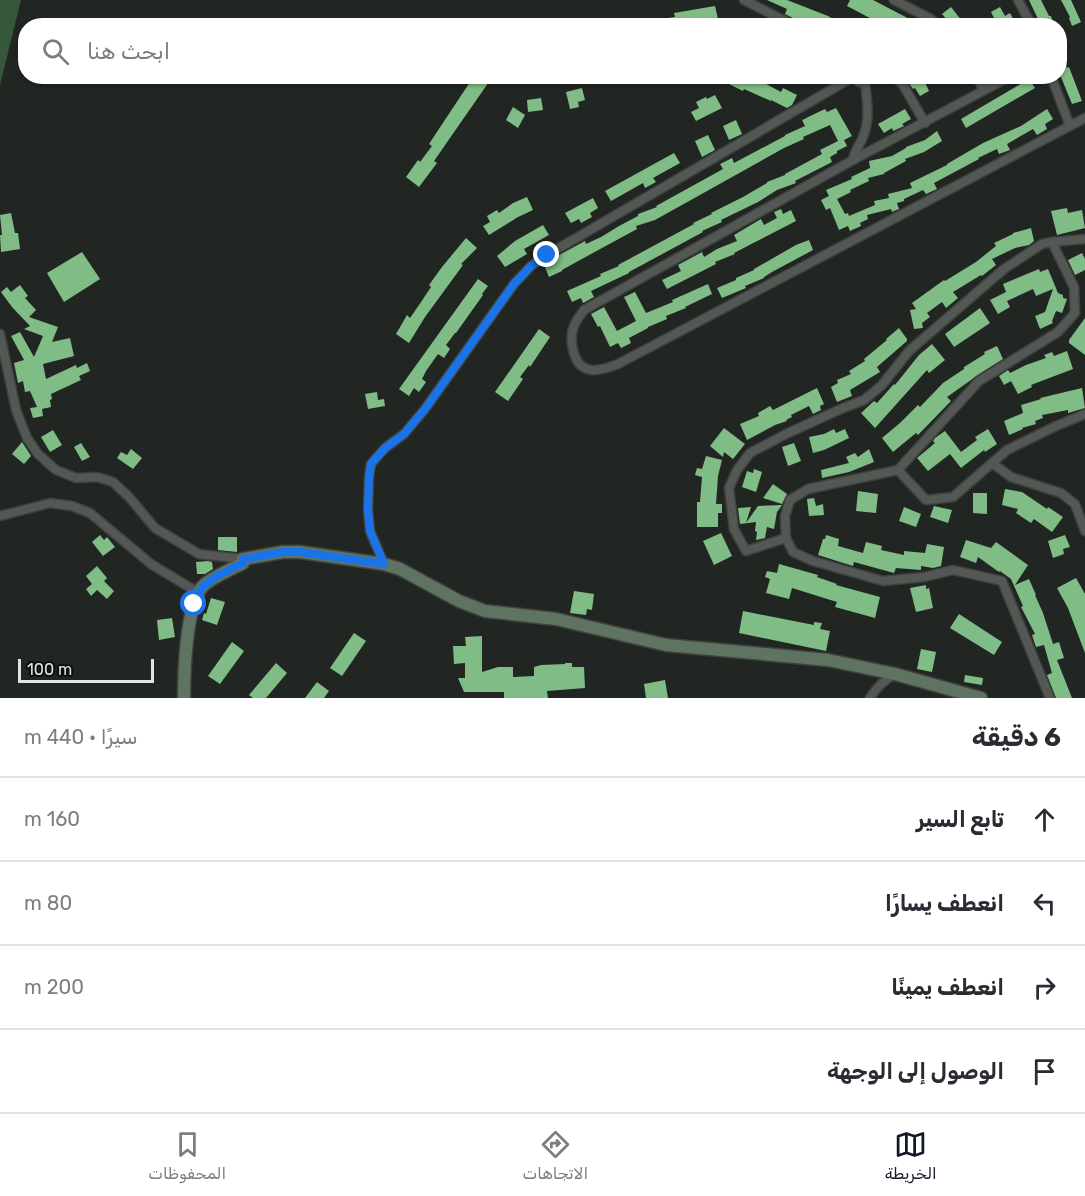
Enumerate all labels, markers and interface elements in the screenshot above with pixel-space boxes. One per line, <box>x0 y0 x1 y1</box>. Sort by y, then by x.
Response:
search box <box>18 18 1067 84</box>
icon: search <box>39 35 72 68</box>
text: ابحث هنا <box>87 38 170 65</box>
route end <box>533 241 559 267</box>
route start <box>180 590 206 616</box>
scale bar <box>18 656 154 684</box>
text: 100 m <box>27 660 72 679</box>
text: 6 دقيقة <box>972 722 1061 753</box>
text: سيرًا · 440 m <box>24 725 138 749</box>
icon: ahead <box>1028 803 1061 836</box>
text: تابع السير <box>916 806 1004 833</box>
text: 160 m <box>24 807 80 831</box>
icon: left <box>1028 887 1061 920</box>
text: انعطف يسارًا <box>885 890 1004 917</box>
text: 80 m <box>24 891 72 915</box>
icon: right <box>1028 971 1061 1004</box>
text: انعطف يمينًا <box>891 974 1004 1001</box>
text: 200 m <box>24 975 84 999</box>
icon: arrive <box>1028 1055 1061 1088</box>
text: الوصول إلى الوجهة <box>827 1058 1004 1085</box>
tab: المحفوظات <box>148 1128 226 1183</box>
tab: الاتجاهات <box>523 1128 588 1183</box>
tab: الخريطة <box>885 1128 937 1183</box>

